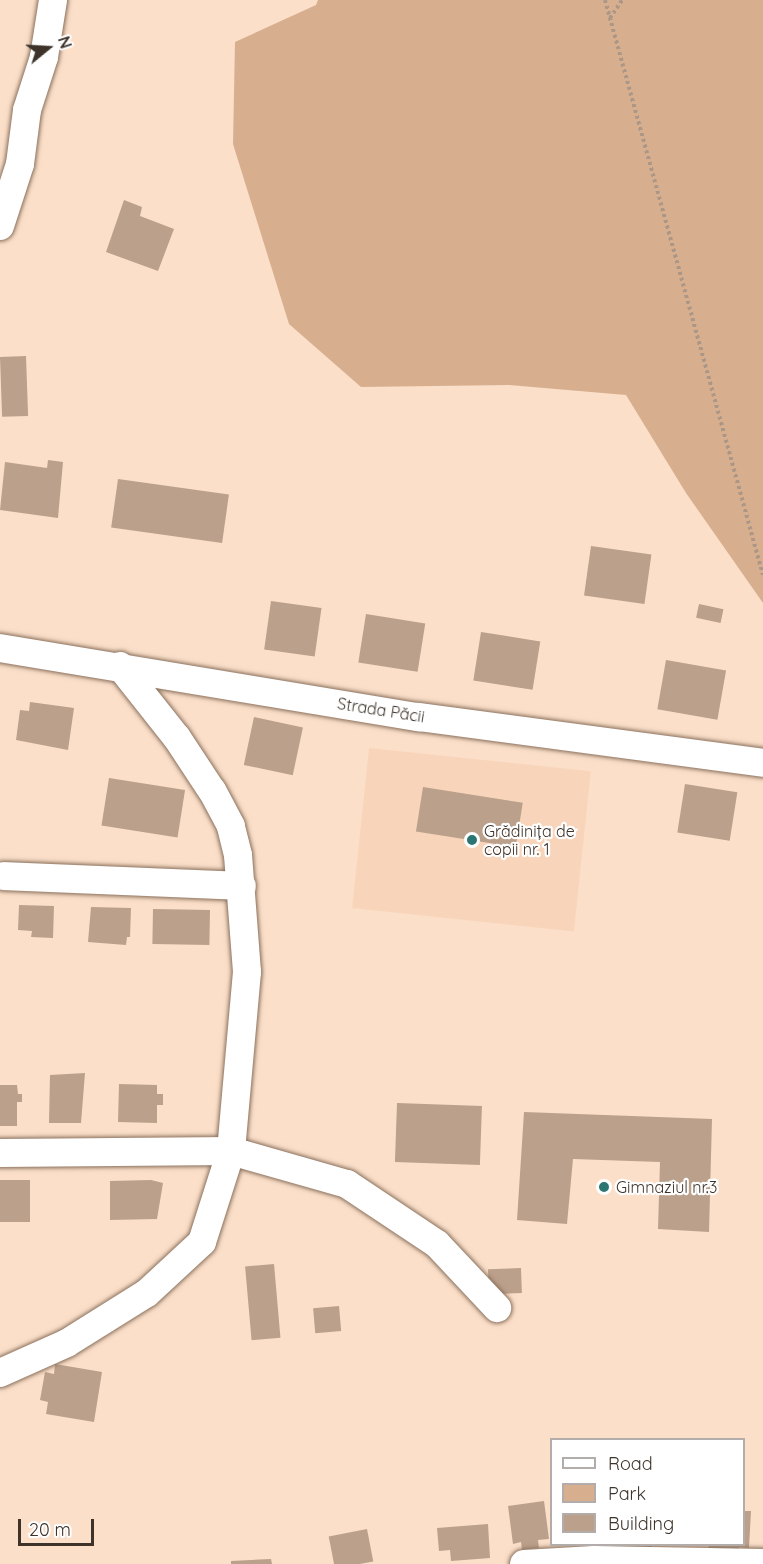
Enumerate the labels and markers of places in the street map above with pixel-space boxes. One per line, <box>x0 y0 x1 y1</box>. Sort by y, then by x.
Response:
place label: Grădinița de copii nr. 1 <box>484 821 575 859</box>
marker: Grădinița de copii nr. 1 <box>465 833 479 847</box>
place label: Gimnaziul nr.3 <box>616 1177 717 1197</box>
marker: Gimnaziul nr.3 <box>597 1180 611 1194</box>

